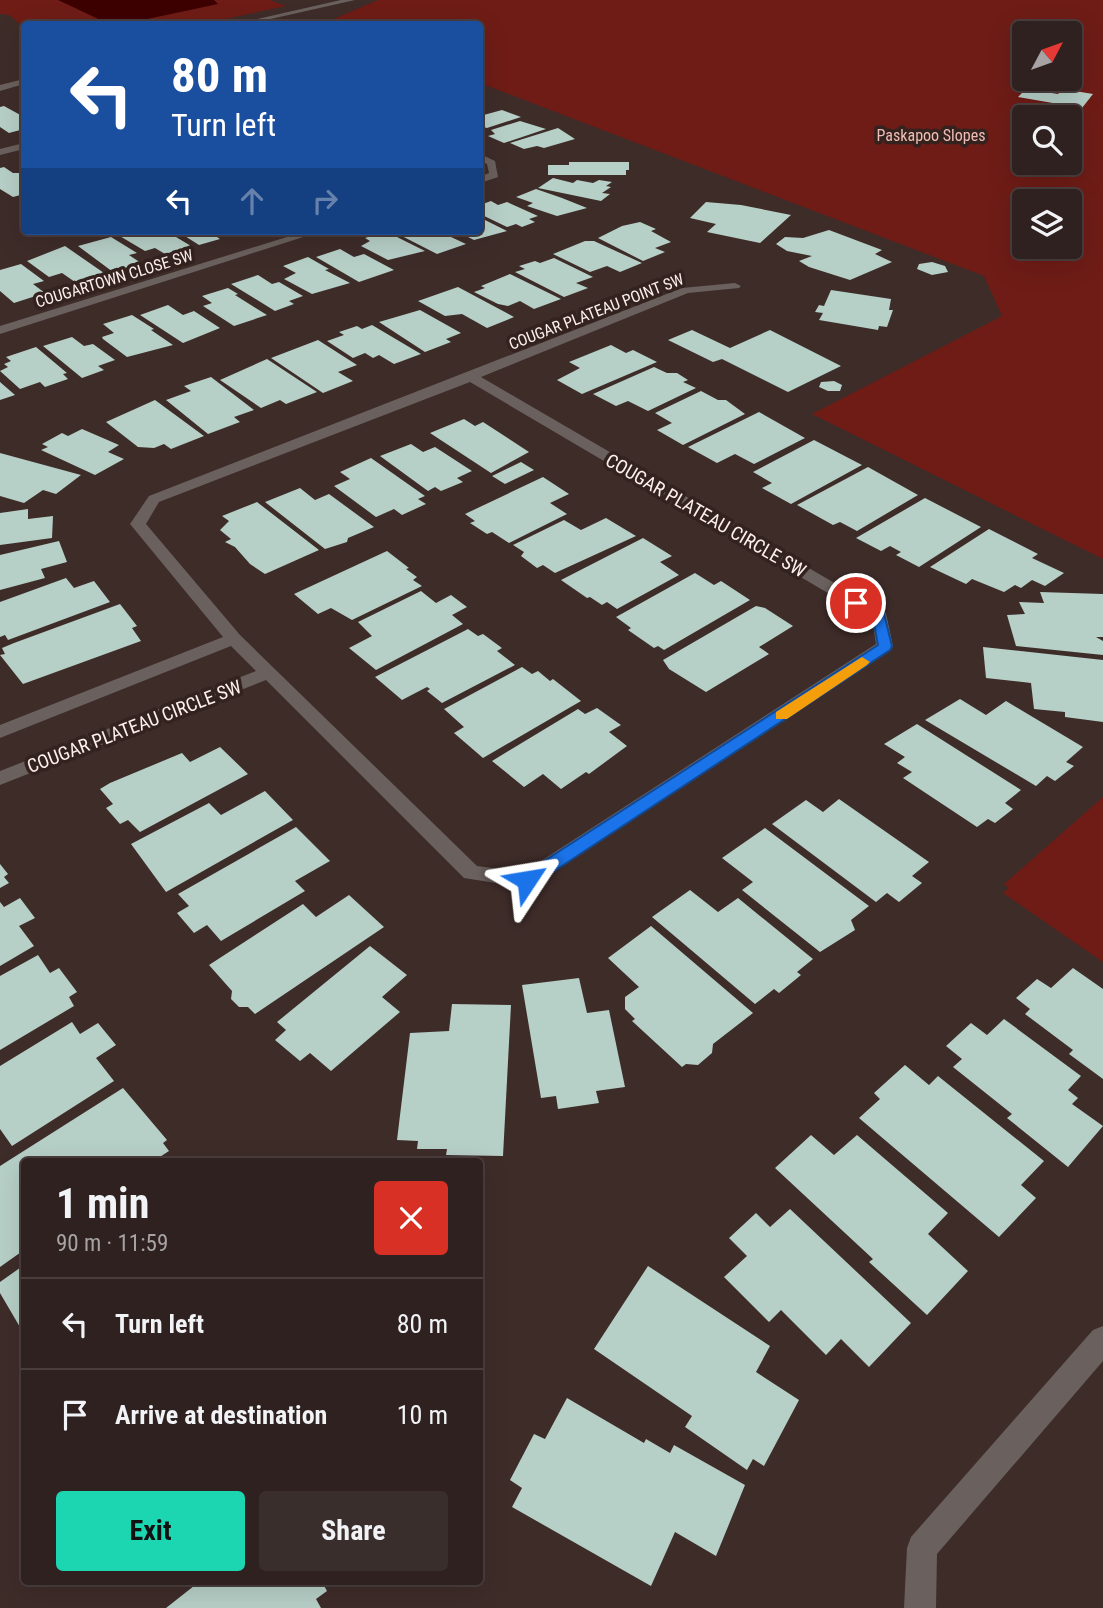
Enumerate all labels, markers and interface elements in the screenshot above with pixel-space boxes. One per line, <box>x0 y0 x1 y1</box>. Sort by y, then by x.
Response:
north arrow <box>1012 21 1082 91</box>
map controls <box>1012 21 1082 259</box>
text: 80 m <box>171 47 268 104</box>
icon: left <box>56 49 147 140</box>
button: search <box>1012 105 1082 175</box>
text: Turn left <box>171 106 276 144</box>
park label: Paskapoo Slopes <box>877 126 985 145</box>
icon: left <box>160 182 198 220</box>
icon: ahead <box>233 182 271 220</box>
icon: right <box>306 182 344 220</box>
button: layers <box>1012 189 1082 259</box>
street label: COUGARTOWN CLOSE SW <box>33 245 195 312</box>
street label: COUGAR PLATEAU POINT SW <box>506 269 686 354</box>
street label: COUGAR PLATEAU CIRCLE SW <box>601 449 810 582</box>
pin <box>826 573 886 633</box>
icon: arrive <box>837 584 875 622</box>
street label: COUGAR PLATEAU CIRCLE SW <box>24 675 245 778</box>
position arrow <box>490 843 564 917</box>
text: 1 min <box>56 1179 149 1228</box>
button: close <box>374 1181 448 1255</box>
text: 90 m · 11:59 <box>56 1230 168 1257</box>
icon: left <box>56 1305 94 1343</box>
text: Turn left <box>115 1309 204 1339</box>
text: 80 m <box>397 1309 448 1339</box>
icon: arrive <box>56 1396 94 1434</box>
text: Arrive at destination <box>115 1400 327 1430</box>
text: 10 m <box>397 1400 448 1430</box>
button: Exit <box>56 1491 245 1571</box>
button: Share <box>259 1491 448 1571</box>

